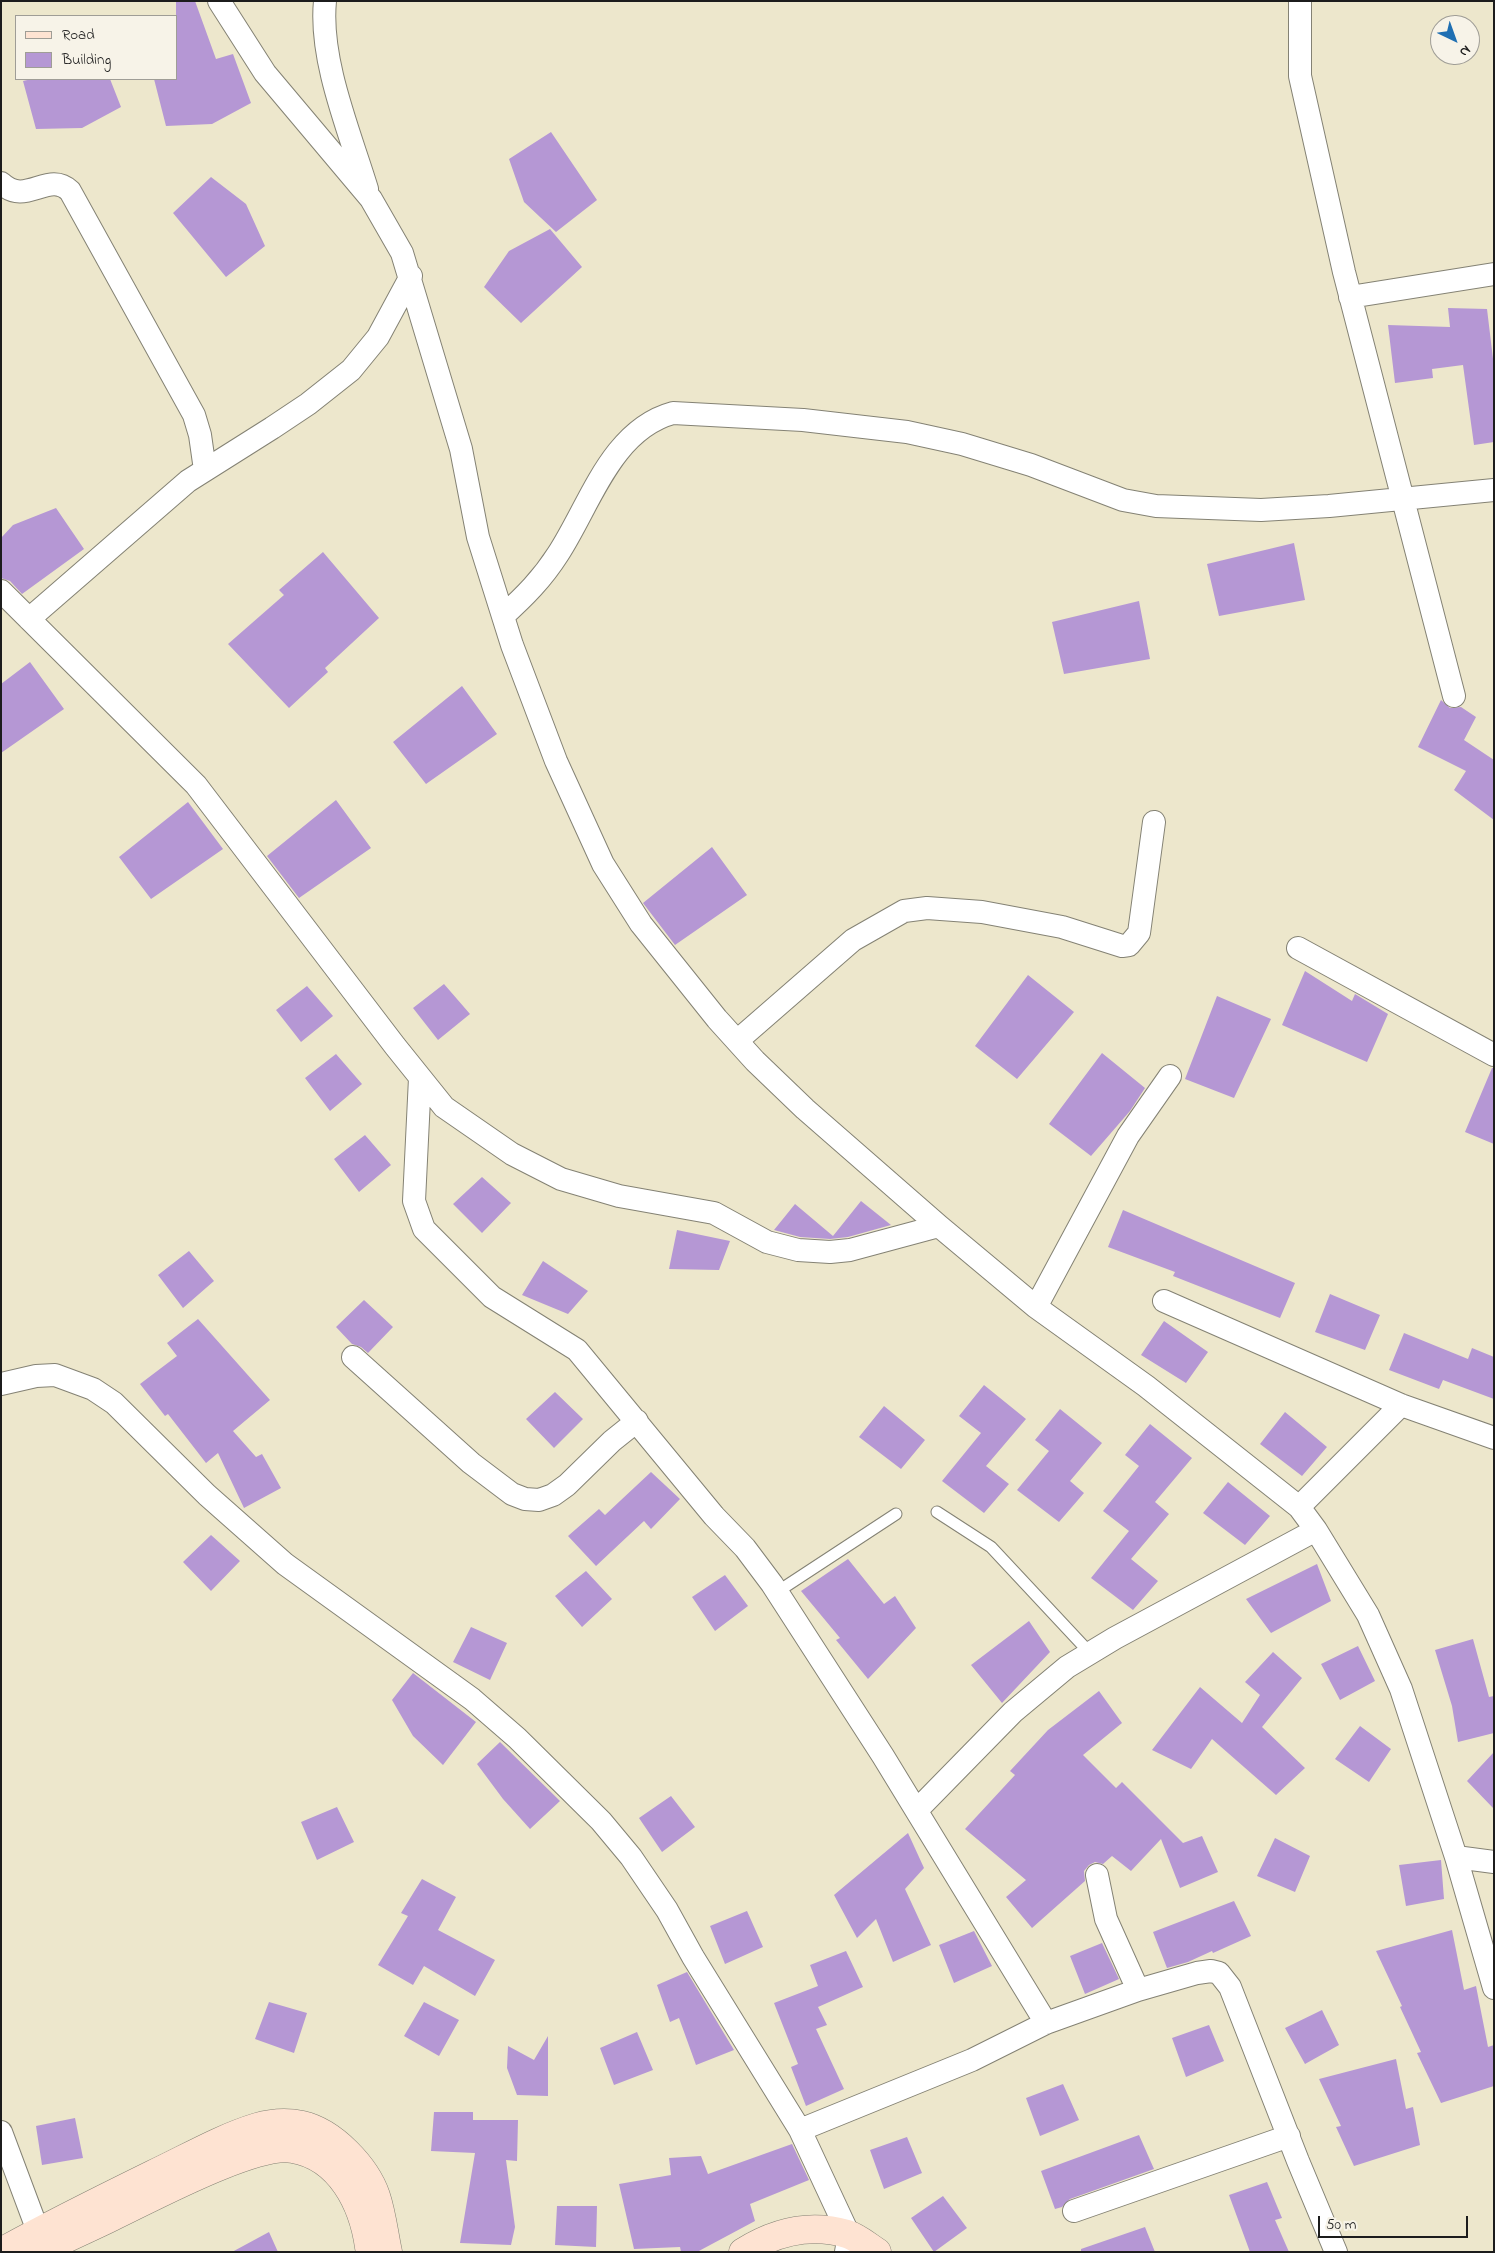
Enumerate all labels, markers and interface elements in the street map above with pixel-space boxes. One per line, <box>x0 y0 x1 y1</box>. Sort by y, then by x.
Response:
legend <box>15 15 178 80</box>
north arrow <box>1430 15 1480 65</box>
text: Road <box>62 24 95 46</box>
text: N <box>1454 40 1475 62</box>
text: Building <box>62 49 111 71</box>
scale bar <box>1320 2206 1470 2238</box>
text: 50 m <box>1326 2214 1356 2236</box>

